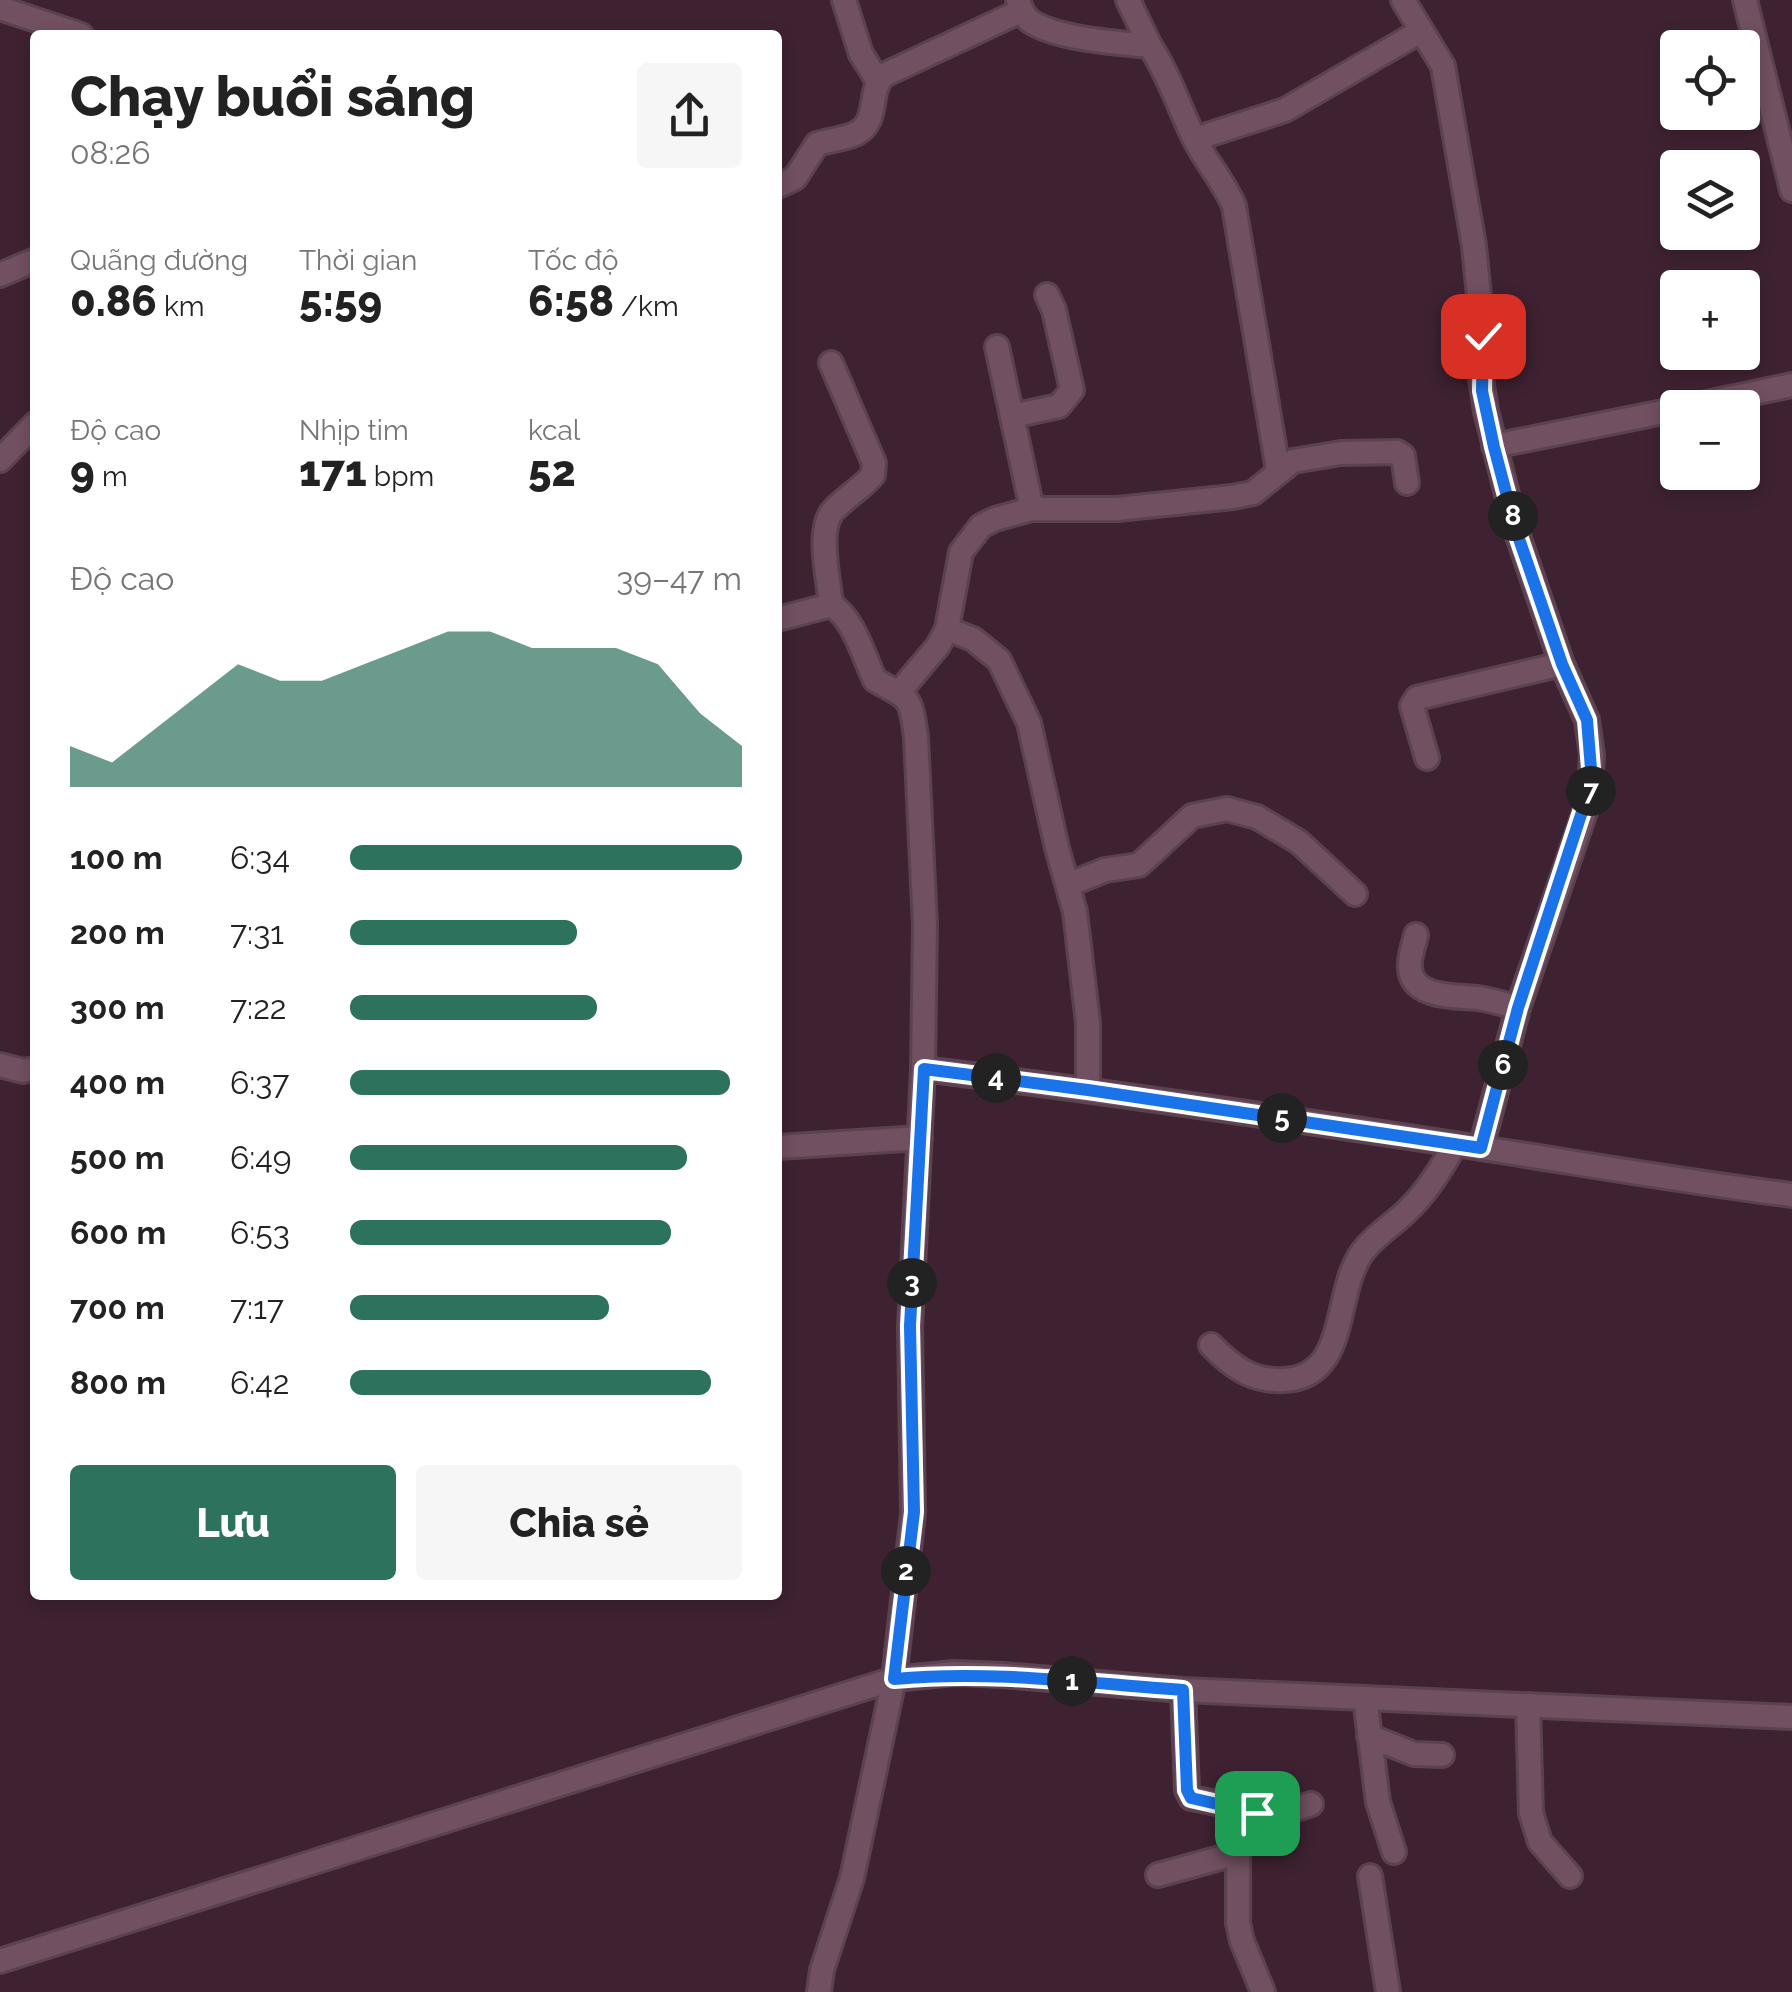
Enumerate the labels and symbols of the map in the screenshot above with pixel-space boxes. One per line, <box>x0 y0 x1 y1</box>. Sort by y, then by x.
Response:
pin <box>1441 294 1526 379</box>
pin: 8 <box>1488 491 1538 541</box>
pin: 7 <box>1566 766 1616 816</box>
pin: 6 <box>1478 1040 1528 1090</box>
pin: 4 <box>971 1053 1021 1103</box>
pin: 5 <box>1257 1093 1307 1143</box>
pin: 3 <box>887 1258 937 1308</box>
pin: 2 <box>881 1546 931 1596</box>
pin: 1 <box>1047 1656 1097 1706</box>
pin <box>1215 1771 1300 1856</box>

